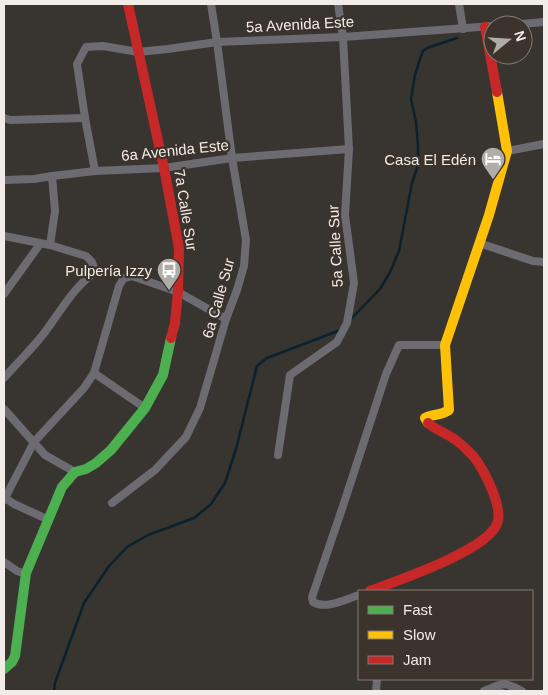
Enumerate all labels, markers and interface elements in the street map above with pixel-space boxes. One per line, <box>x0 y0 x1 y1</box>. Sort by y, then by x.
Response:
street label: 5a Avenida Este <box>246 13 354 35</box>
north arrow <box>483 15 533 65</box>
text: N <box>511 29 530 43</box>
street label: 6a Avenida Este <box>120 136 230 164</box>
hotel icon: Casa El Edén <box>480 146 506 180</box>
place label: Casa El Edén <box>384 151 476 168</box>
street label: 7a Calle Sur <box>171 168 201 252</box>
street label: 5a Calle Sur <box>324 204 346 288</box>
street label: 6a Calle Sur <box>198 256 238 340</box>
bus stop icon: Pulpería Izzy <box>156 257 182 291</box>
place label: Pulpería Izzy <box>65 262 152 279</box>
legend <box>358 590 533 680</box>
text: Fast <box>403 601 433 618</box>
text: Slow <box>403 626 436 643</box>
text: Jam <box>403 651 431 668</box>

